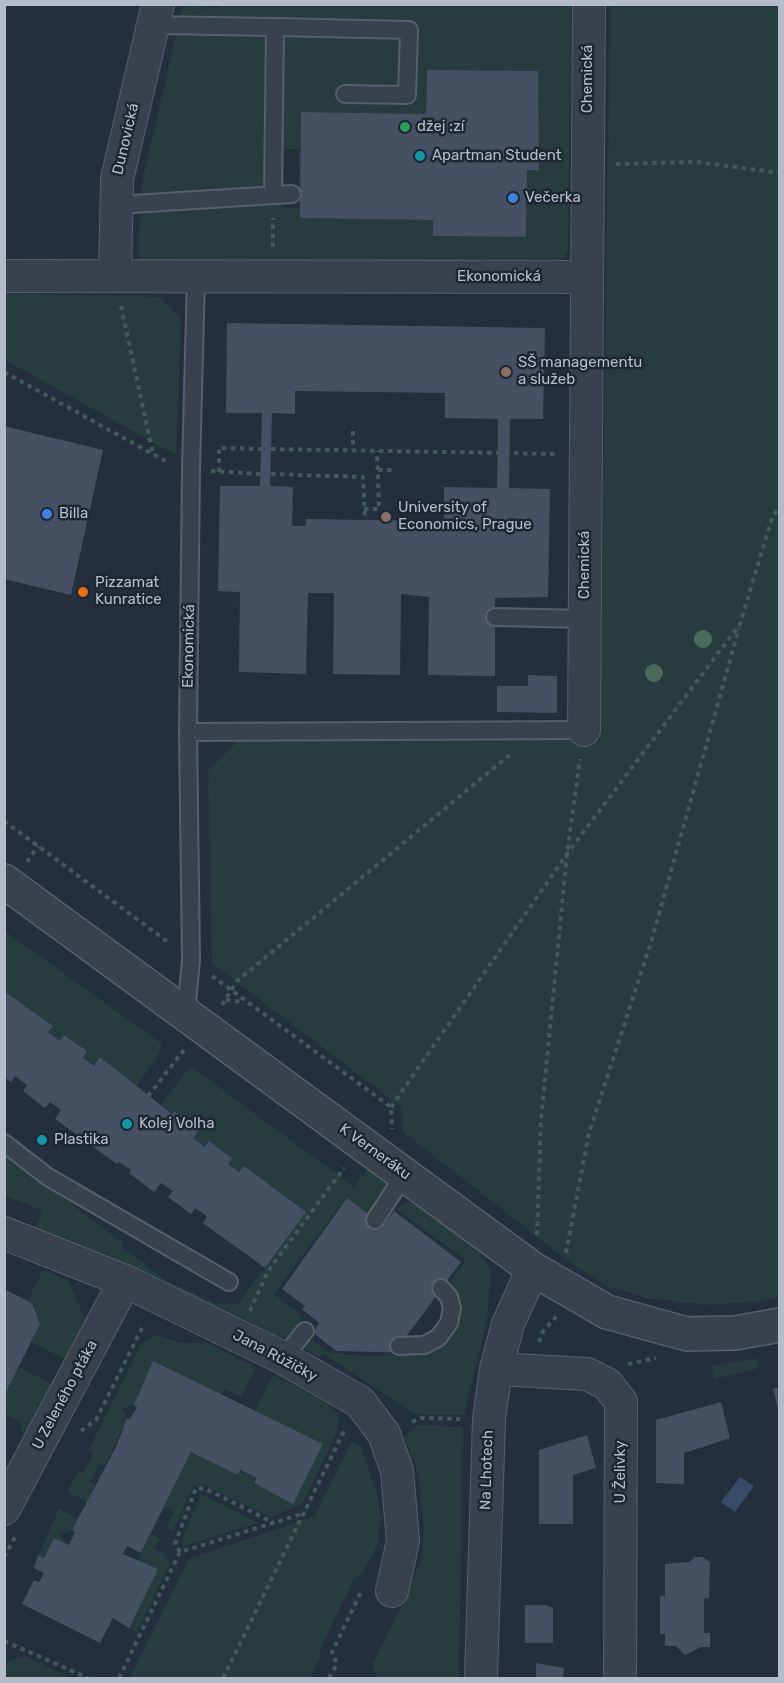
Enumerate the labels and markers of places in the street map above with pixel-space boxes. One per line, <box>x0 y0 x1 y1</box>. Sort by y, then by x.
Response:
place label: džej :zí <box>417 118 464 136</box>
marker: džej :zí <box>398 120 412 134</box>
place label: Apartman Student <box>432 147 562 165</box>
marker: Apartman Student <box>413 149 427 163</box>
place label: Večerka <box>525 189 581 207</box>
marker: Večerka <box>506 191 520 205</box>
place label: SŠ managementu a služeb <box>518 354 642 389</box>
marker: SŠ managementu a služeb <box>499 365 513 379</box>
place label: University of Economics, Prague <box>398 499 532 534</box>
place label: Billa <box>59 505 88 523</box>
marker: Billa <box>40 507 54 521</box>
marker: University of Economics, Prague <box>379 510 393 524</box>
place label: Pizzamat Kunratice <box>95 574 162 609</box>
marker: Pizzamat Kunratice <box>76 585 90 599</box>
place label: Kolej Volha <box>139 1115 214 1133</box>
marker: Kolej Volha <box>120 1117 134 1131</box>
place label: Plastika <box>54 1131 109 1149</box>
marker: Plastika <box>35 1133 49 1147</box>

